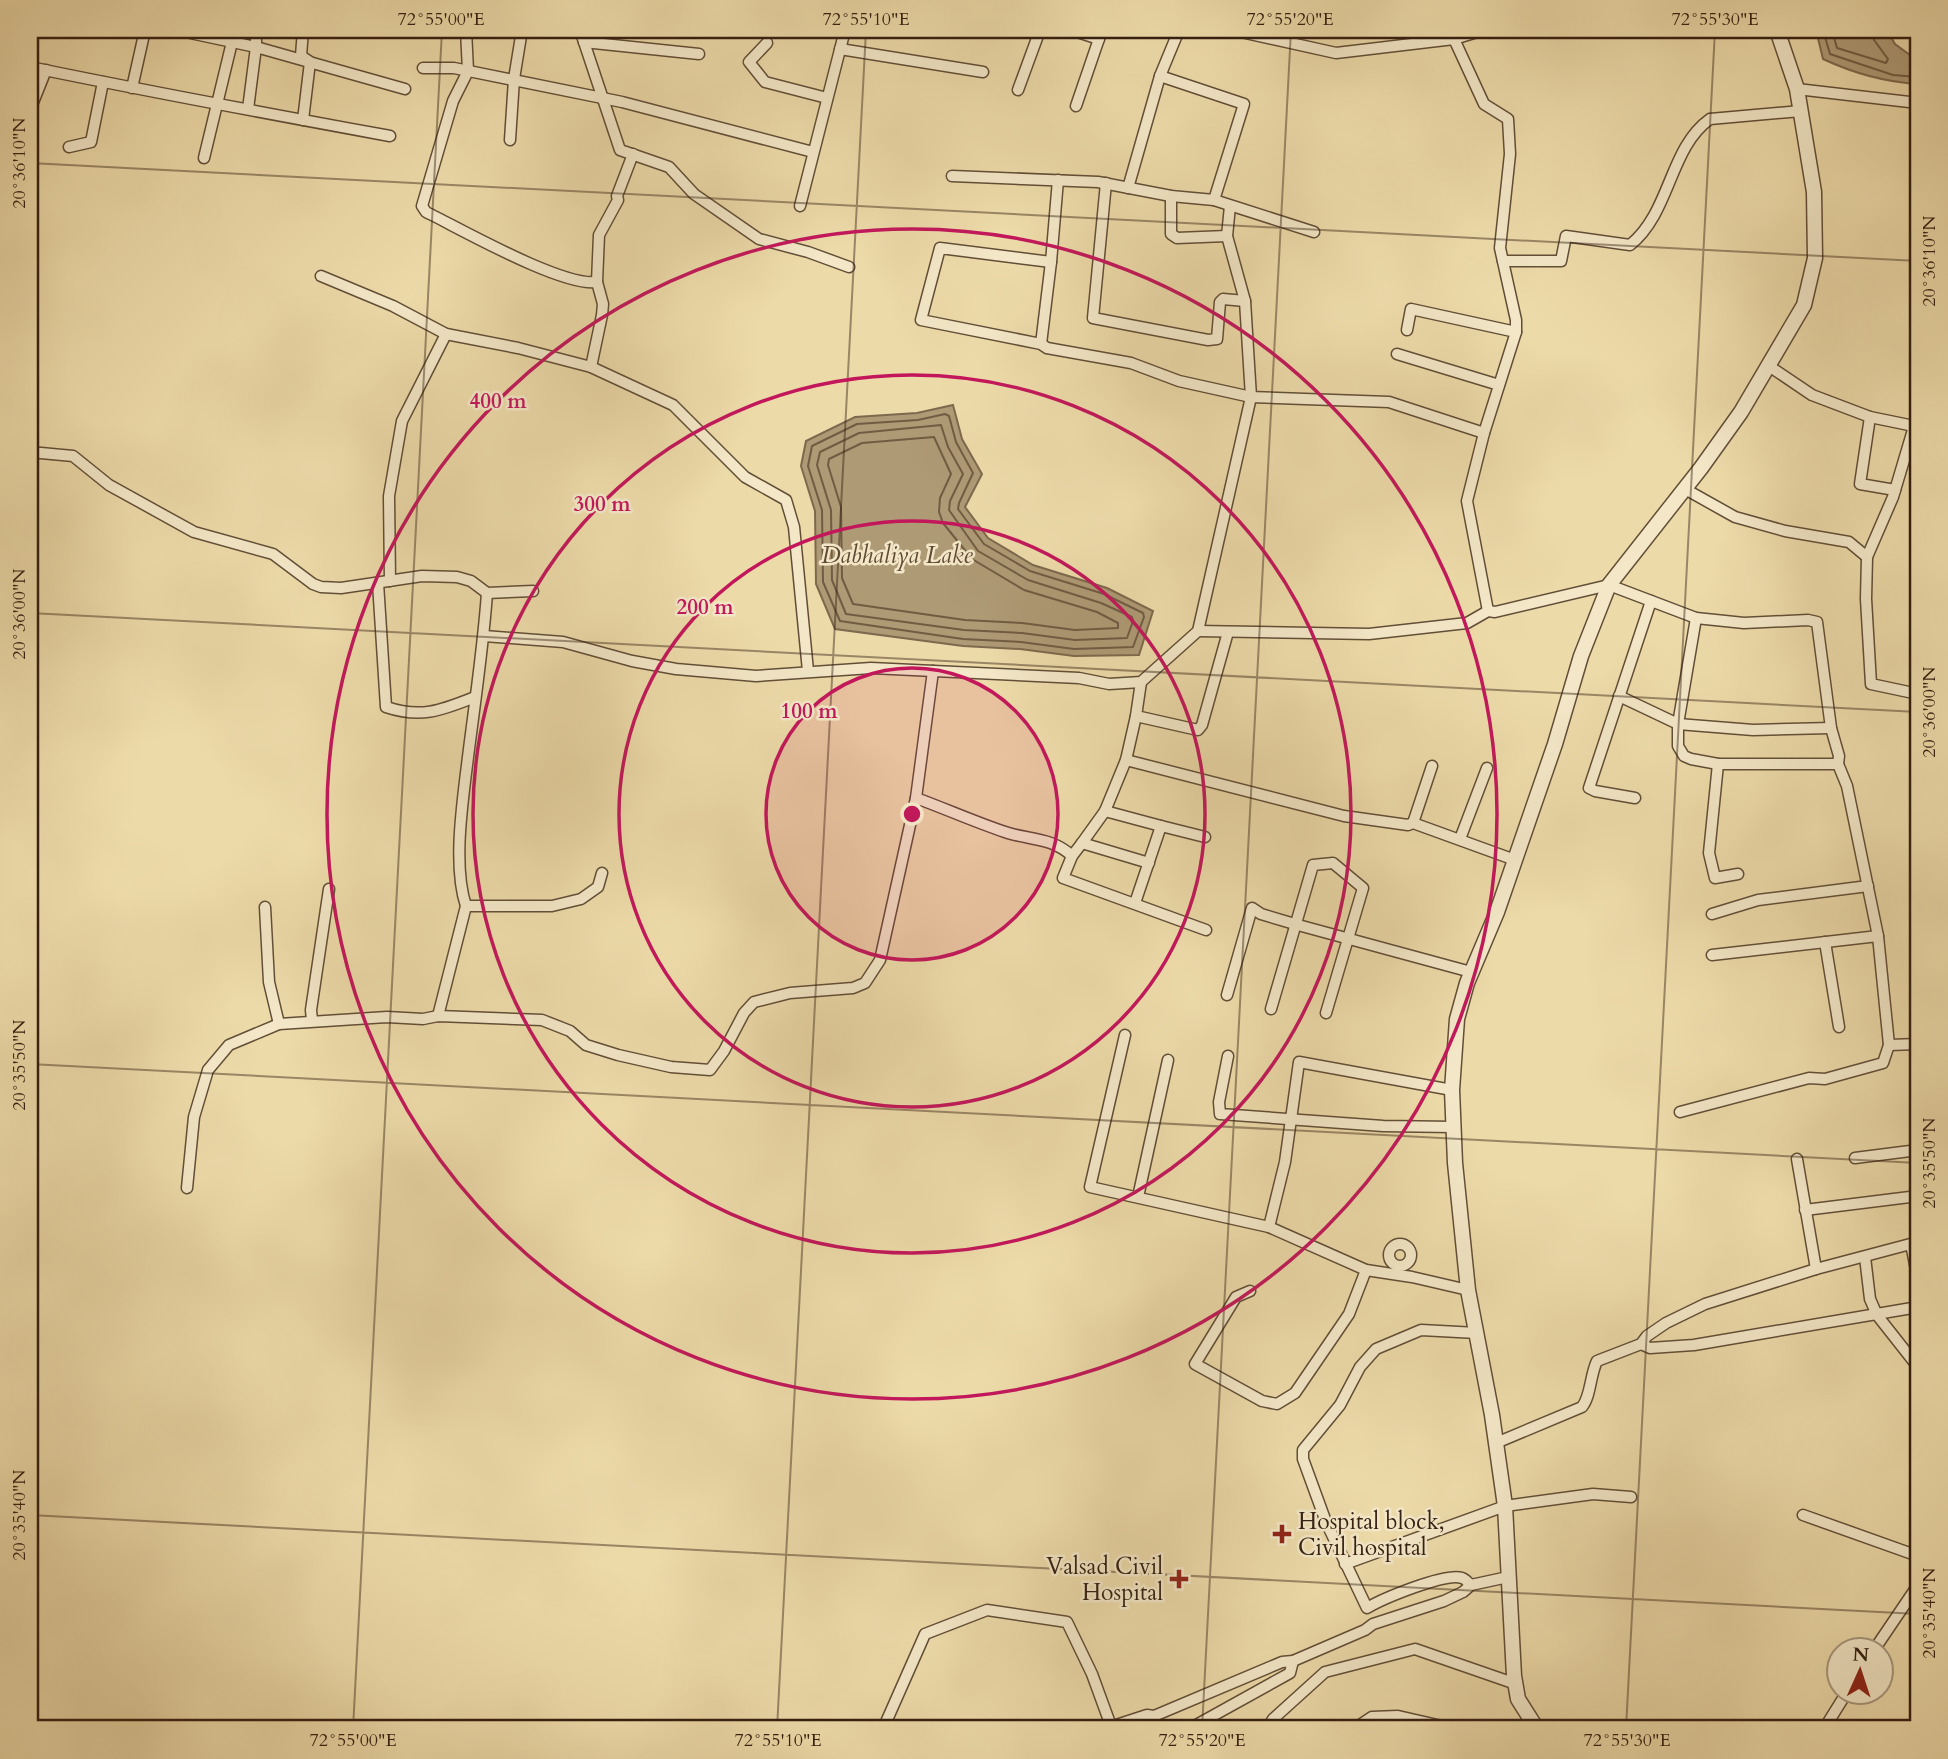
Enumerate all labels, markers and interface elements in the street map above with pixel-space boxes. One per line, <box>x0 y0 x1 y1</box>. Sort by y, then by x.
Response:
text: 72°55'00"E <box>397 7 485 32</box>
text: 72°55'10"E <box>822 7 910 32</box>
text: 72°55'20"E <box>1246 7 1334 32</box>
text: 72°55'30"E <box>1671 7 1759 32</box>
text: 20°36'10"N <box>7 117 32 209</box>
text: 20°36'10"N <box>1917 215 1942 307</box>
text: 400 m <box>469 387 527 416</box>
text: 300 m <box>573 490 631 519</box>
water label: Dabhaliya Lake <box>821 539 974 572</box>
text: 20°36'00"N <box>7 568 32 660</box>
text: 200 m <box>676 593 734 622</box>
text: 20°36'00"N <box>1917 666 1942 758</box>
text: 100 m <box>780 697 838 726</box>
centre of rings <box>900 802 924 826</box>
text: 20°35'50"N <box>7 1019 32 1111</box>
text: 20°35'50"N <box>1917 1117 1942 1209</box>
text: 20°35'40"N <box>7 1469 32 1561</box>
place label: Hospital block, Civil hospital <box>1298 1506 1445 1563</box>
marker: Hospital block, Civil hospital <box>1272 1524 1292 1544</box>
place label: Valsad Civil Hospital <box>1046 1551 1163 1608</box>
text: 20°35'40"N <box>1917 1567 1942 1659</box>
marker: Valsad Civil Hospital <box>1169 1569 1189 1589</box>
north arrow <box>1826 1636 1896 1706</box>
text: N <box>1852 1642 1870 1668</box>
text: 72°55'00"E <box>309 1728 397 1753</box>
text: 72°55'10"E <box>734 1728 822 1753</box>
text: 72°55'20"E <box>1158 1728 1246 1753</box>
text: 72°55'30"E <box>1583 1728 1671 1753</box>

